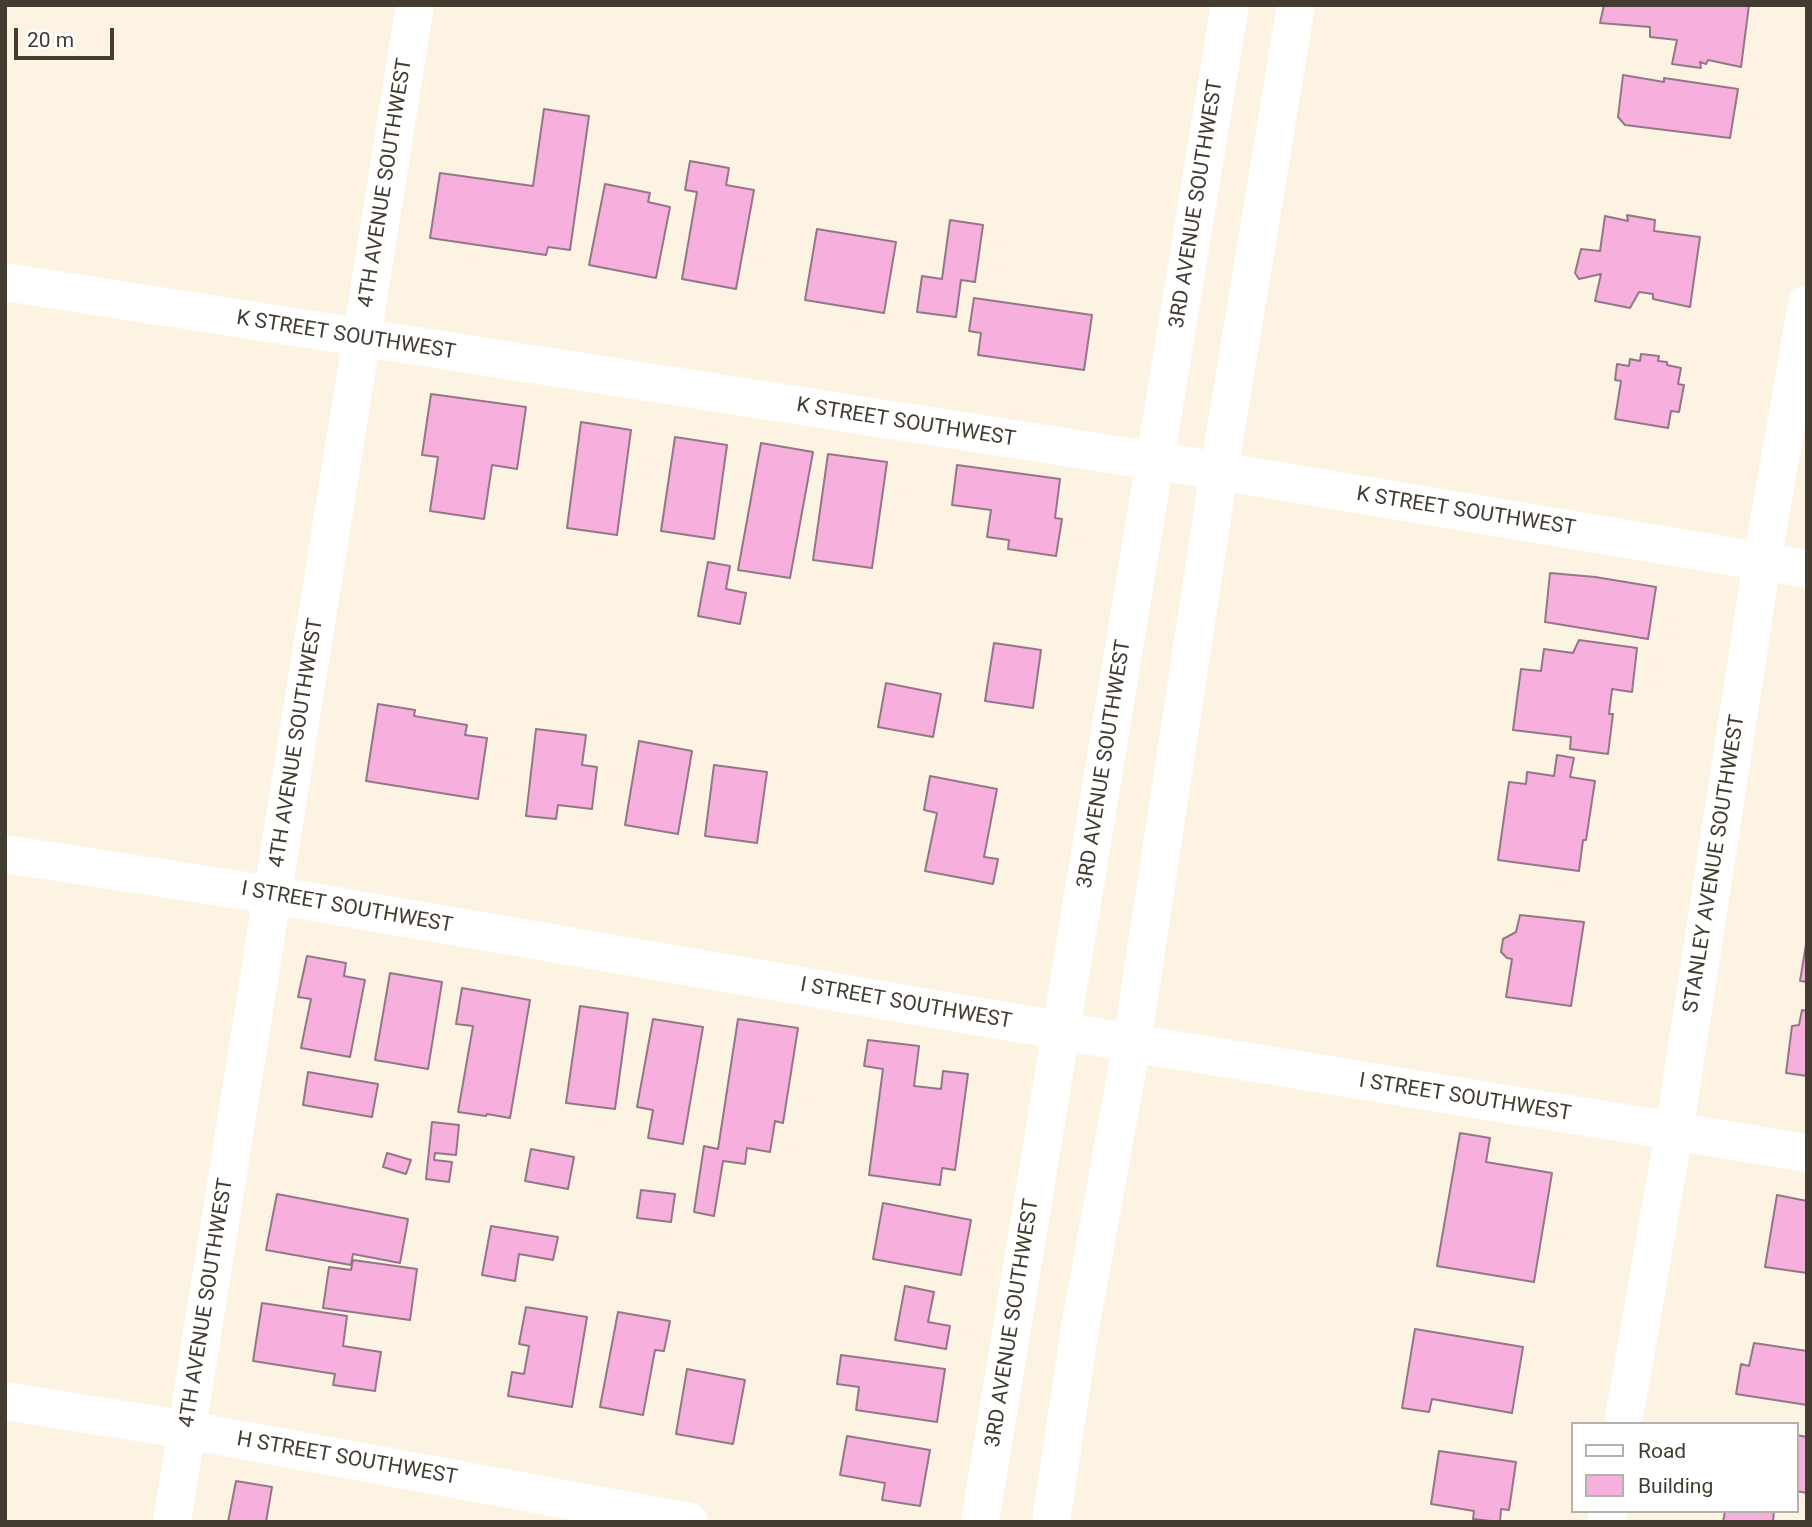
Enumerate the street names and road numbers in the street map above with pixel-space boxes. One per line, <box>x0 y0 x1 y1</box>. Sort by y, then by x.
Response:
street label: 4TH AVENUE SOUTHWEST <box>354 57 418 309</box>
street label: 3RD AVENUE SOUTHWEST <box>1165 78 1229 330</box>
street label: K STREET SOUTHWEST <box>235 306 457 366</box>
street label: K STREET SOUTHWEST <box>795 393 1017 453</box>
street label: K STREET SOUTHWEST <box>1355 482 1577 542</box>
street label: 4TH AVENUE SOUTHWEST <box>265 617 329 869</box>
street label: 3RD AVENUE SOUTHWEST <box>1073 638 1137 890</box>
street label: STANLEY AVENUE SOUTHWEST <box>1679 713 1751 1015</box>
street label: I STREET SOUTHWEST <box>239 877 455 939</box>
street label: I STREET SOUTHWEST <box>798 973 1014 1035</box>
street label: I STREET SOUTHWEST <box>1357 1069 1573 1127</box>
street label: 4TH AVENUE SOUTHWEST <box>175 1177 239 1429</box>
street label: 3RD AVENUE SOUTHWEST <box>981 1197 1045 1449</box>
street label: H STREET SOUTHWEST <box>235 1427 459 1491</box>

